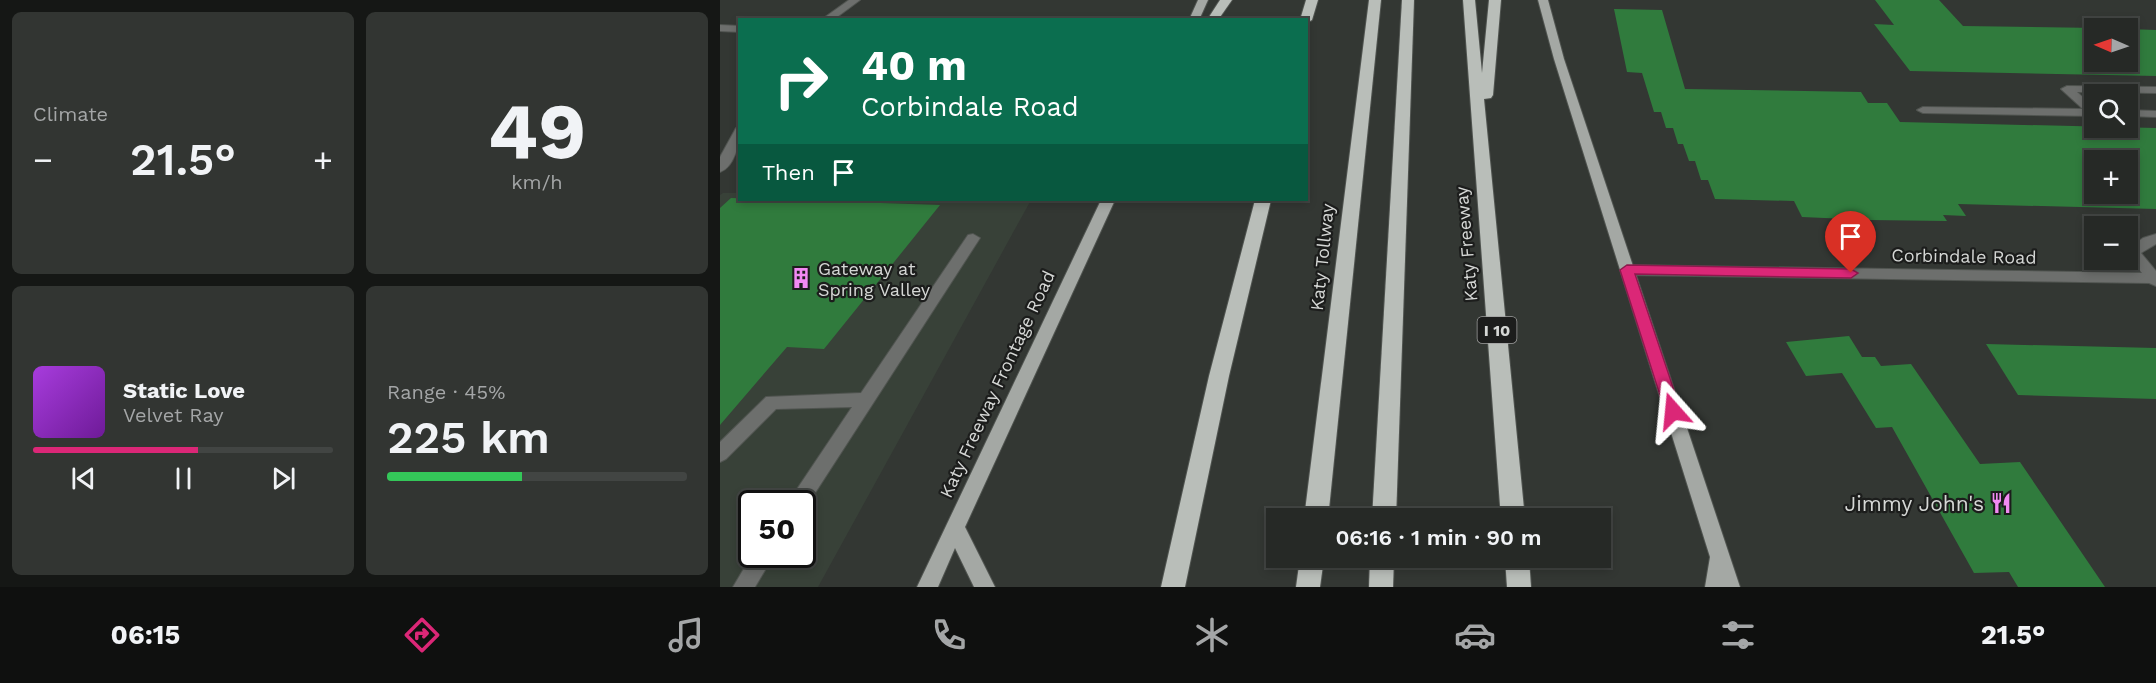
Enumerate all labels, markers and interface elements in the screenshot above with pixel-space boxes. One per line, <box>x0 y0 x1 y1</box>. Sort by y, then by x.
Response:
north arrow <box>2084 18 2138 72</box>
map controls <box>2084 18 2138 270</box>
text: 40 m <box>861 41 967 90</box>
icon: right <box>762 42 840 120</box>
button: search <box>2084 84 2138 138</box>
text: 49 <box>488 85 586 177</box>
text: Corbindale Road <box>861 91 1079 123</box>
text: Climate <box>33 102 108 126</box>
text: 21.5° <box>130 133 236 186</box>
text: − <box>33 140 53 179</box>
text: + <box>313 140 333 179</box>
button: + <box>2084 150 2138 204</box>
icon: arrive <box>827 156 860 189</box>
text: Then <box>762 160 815 185</box>
text: km/h <box>511 170 563 194</box>
street label: Katy Freeway <box>1450 185 1481 302</box>
street label: Katy Tollway <box>1306 202 1338 312</box>
pin <box>1825 211 1876 273</box>
button: − <box>2084 216 2138 270</box>
icon: arrive <box>1834 220 1867 253</box>
street label: Corbindale Road <box>1891 244 2037 268</box>
place label: Gateway at Spring Valley <box>818 258 931 300</box>
building icon: Gateway at Spring Valley <box>789 266 813 290</box>
street label: Katy Freeway Frontage Road <box>935 267 1059 501</box>
road number: I 10 <box>1478 317 1516 343</box>
text: Static Love <box>123 378 245 403</box>
position arrow <box>1641 379 1705 443</box>
text: Range · 45% <box>387 380 505 404</box>
text: Velvet Ray <box>123 403 224 427</box>
text: 225 km <box>387 411 550 464</box>
icon: previous <box>67 462 100 495</box>
icon: pause <box>167 462 200 495</box>
icon: next <box>267 462 300 495</box>
speed limit sign: 50 <box>738 490 816 568</box>
place label: Jimmy John's <box>1844 491 1984 516</box>
restaurant icon: Jimmy John's <box>1989 491 2013 515</box>
text: 06:16 · 1 min · 90 m <box>1335 525 1542 550</box>
icon: directions <box>401 614 443 656</box>
icon: music <box>665 614 707 656</box>
icon: phone <box>928 614 970 656</box>
icon: climate <box>1191 614 1233 656</box>
icon: car <box>1454 614 1496 656</box>
icon: filters <box>1717 614 1759 656</box>
text: 06:15 <box>111 619 180 651</box>
text: 21.5° <box>1981 619 2045 651</box>

